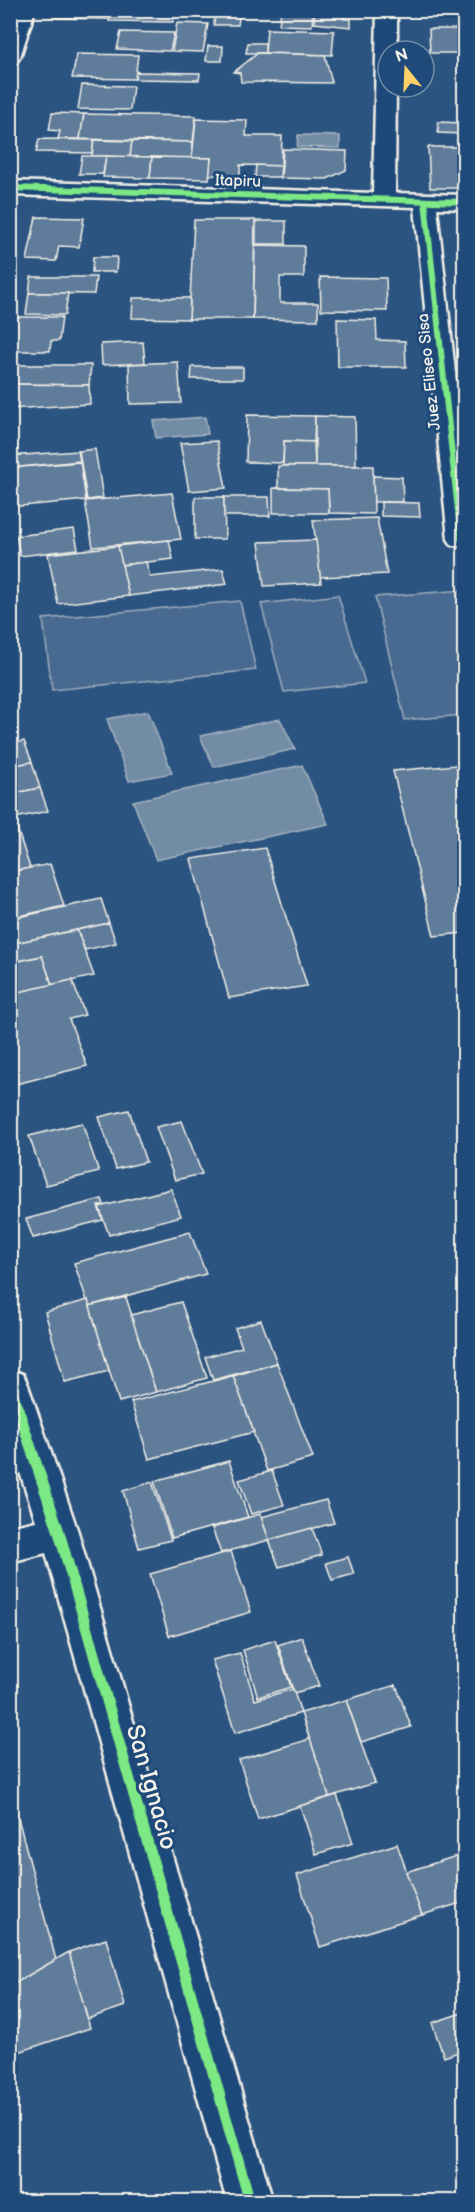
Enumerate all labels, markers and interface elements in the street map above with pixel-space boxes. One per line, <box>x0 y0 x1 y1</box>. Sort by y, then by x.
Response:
north arrow <box>376 39 436 99</box>
text: N <box>393 45 410 67</box>
street label: Itapiru <box>215 171 261 192</box>
street label: Juez Eliseo Sisa <box>414 312 445 431</box>
street label: San Ignacio <box>120 1721 183 1853</box>

